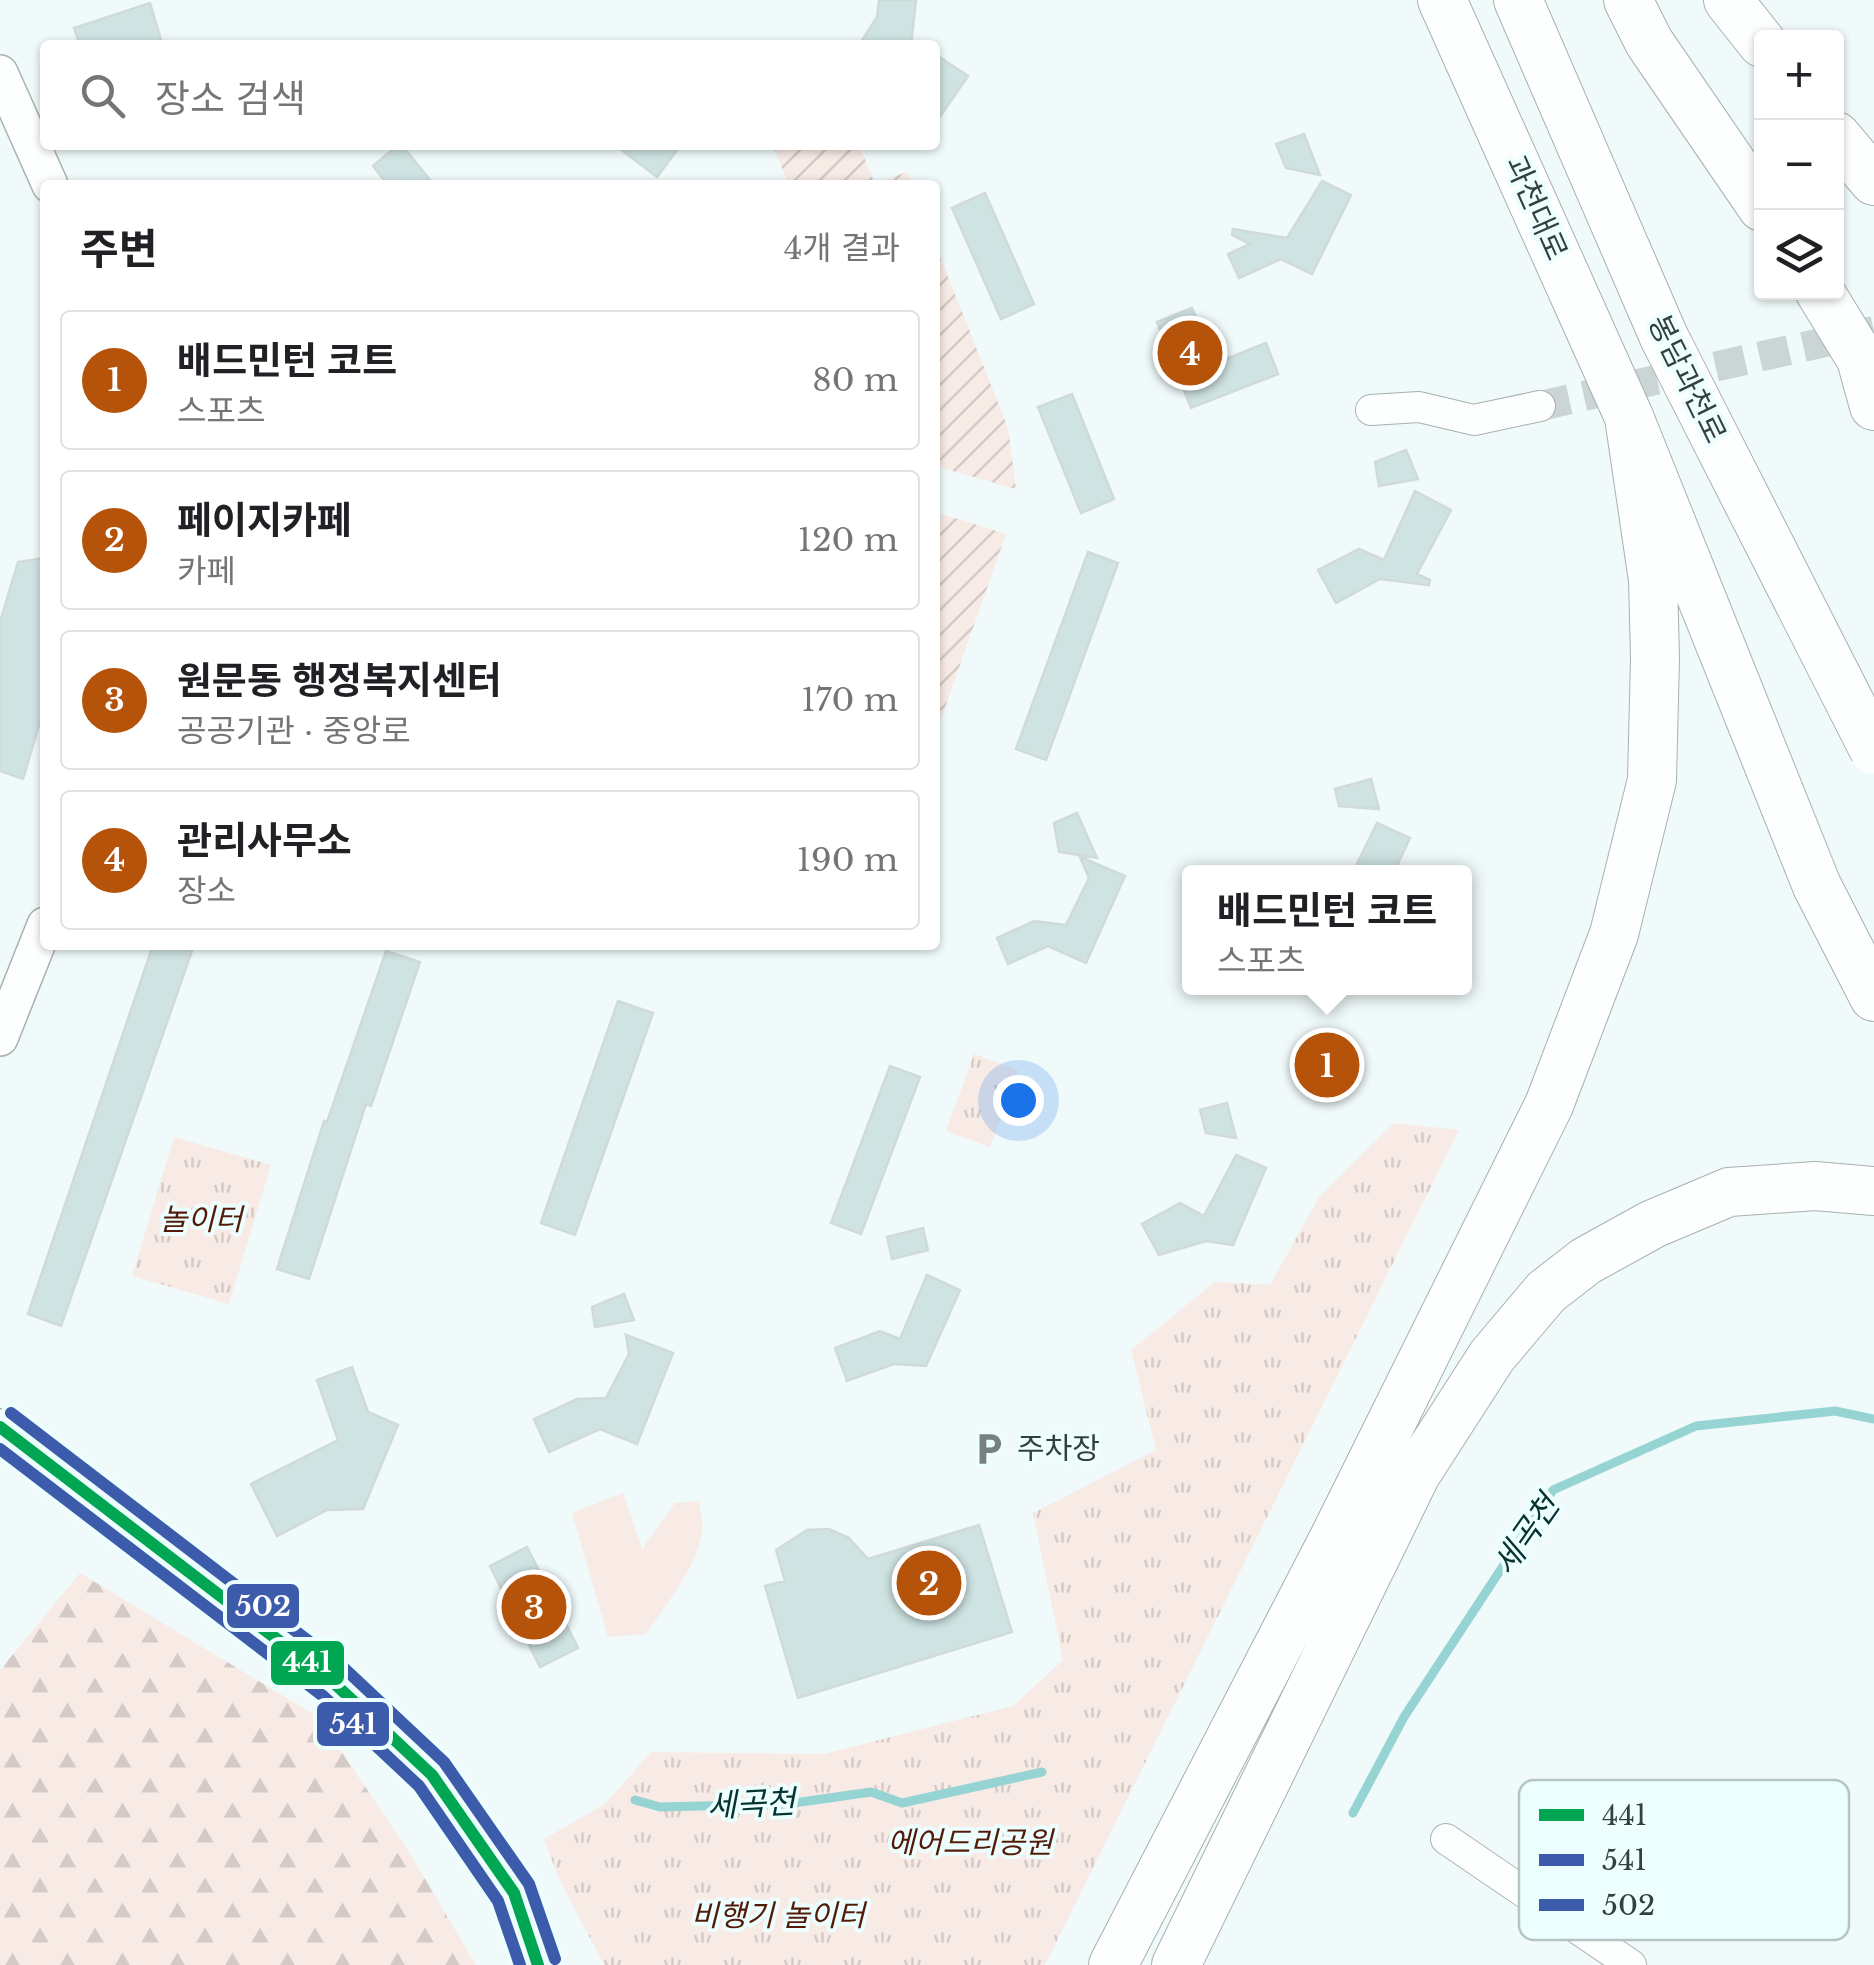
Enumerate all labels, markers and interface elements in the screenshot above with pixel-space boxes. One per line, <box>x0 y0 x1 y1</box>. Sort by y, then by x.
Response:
map controls <box>1754 30 1844 300</box>
button: + <box>1754 30 1844 120</box>
search box <box>40 40 940 150</box>
icon: search <box>75 68 130 123</box>
text: 장소 검색 <box>155 75 306 122</box>
button: − <box>1754 120 1844 210</box>
street label: 과천대로 <box>1497 150 1576 266</box>
button: layers <box>1754 210 1844 300</box>
text: 주변 <box>80 223 157 275</box>
text: 4개 결과 <box>784 228 900 268</box>
street label: 봉담과천로 <box>1641 309 1734 449</box>
pin: 4 <box>1158 316 1222 390</box>
text: 배드민턴 코트 <box>177 337 397 384</box>
text: 1 <box>108 360 121 400</box>
text: 80 m <box>812 360 898 400</box>
text: 스포츠 <box>177 391 265 431</box>
text: 페이지카페 <box>177 497 352 544</box>
text: 2 <box>104 520 125 560</box>
text: 120 m <box>798 520 898 560</box>
text: 카페 <box>177 551 236 591</box>
text: 원문동 행정복지센터 <box>177 657 502 704</box>
text: 3 <box>104 680 125 720</box>
text: 170 m <box>801 680 898 720</box>
text: 공공기관 · 중앙로 <box>177 711 411 751</box>
text: 관리사무소 <box>177 817 352 864</box>
text: 4 <box>104 840 125 880</box>
text: 190 m <box>797 840 898 880</box>
popup <box>1182 865 1472 995</box>
text: 장소 <box>177 871 236 911</box>
text: 배드민턴 코트 <box>1217 887 1437 934</box>
text: 스포츠 <box>1217 941 1305 981</box>
pin: 1 <box>1294 1028 1360 1102</box>
your location <box>993 1075 1044 1126</box>
park label: 놀이터 <box>160 1201 246 1238</box>
parking icon: 주차장 <box>970 1430 1008 1468</box>
place label: 주차장 <box>1017 1430 1100 1467</box>
water label: 세곡천 <box>1484 1484 1570 1583</box>
pin: 2 <box>896 1546 962 1620</box>
pin: 3 <box>502 1570 566 1644</box>
line badge: 502 <box>225 1582 301 1630</box>
text: 502 <box>235 1589 291 1624</box>
line badge: 441 <box>269 1639 346 1687</box>
text: 441 <box>282 1645 332 1680</box>
line badge: 541 <box>315 1700 391 1748</box>
text: 541 <box>329 1707 377 1742</box>
legend <box>1519 1780 1849 1940</box>
water label: 세곡천 <box>706 1782 800 1826</box>
text: 441 <box>1602 1798 1647 1833</box>
park label: 에어드리공원 <box>887 1824 1055 1861</box>
text: 541 <box>1602 1843 1647 1878</box>
text: 502 <box>1602 1888 1655 1923</box>
park label: 비행기 놀이터 <box>691 1897 868 1934</box>

